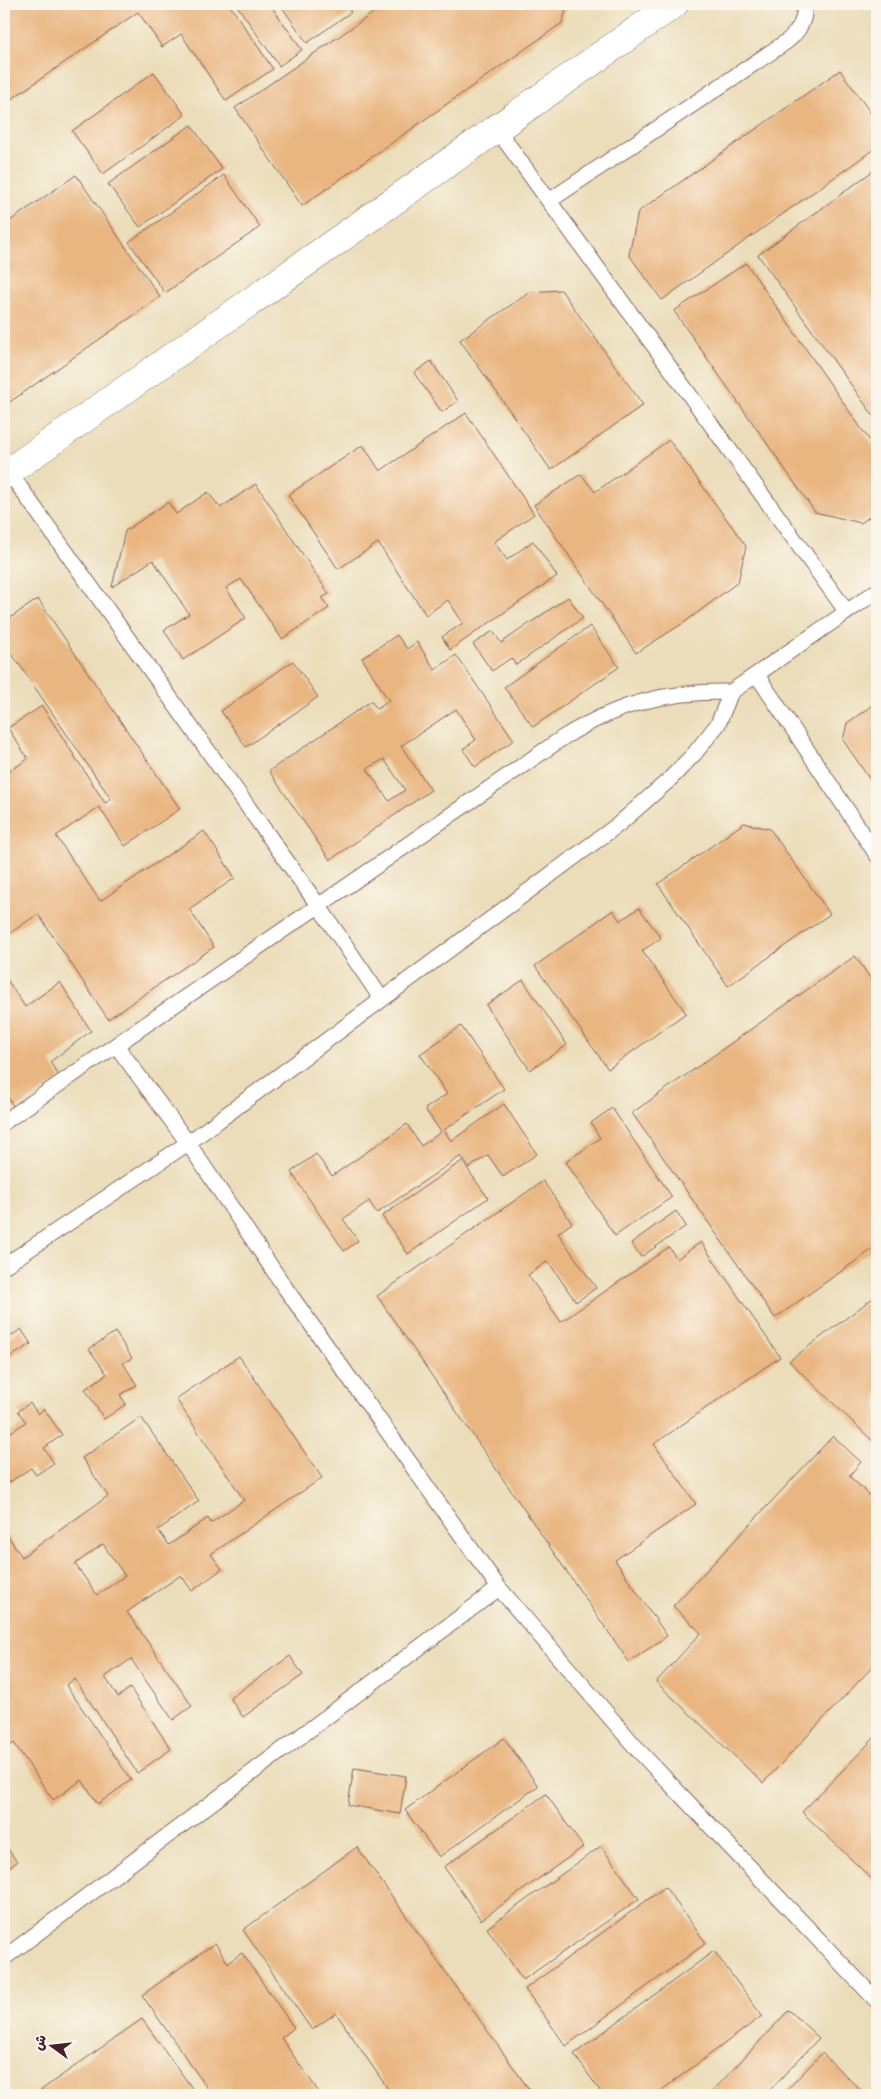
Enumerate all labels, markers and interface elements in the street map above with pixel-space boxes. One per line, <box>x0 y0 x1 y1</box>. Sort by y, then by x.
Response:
north arrow <box>28 2022 78 2072</box>
text: ش <box>30 2033 50 2052</box>

